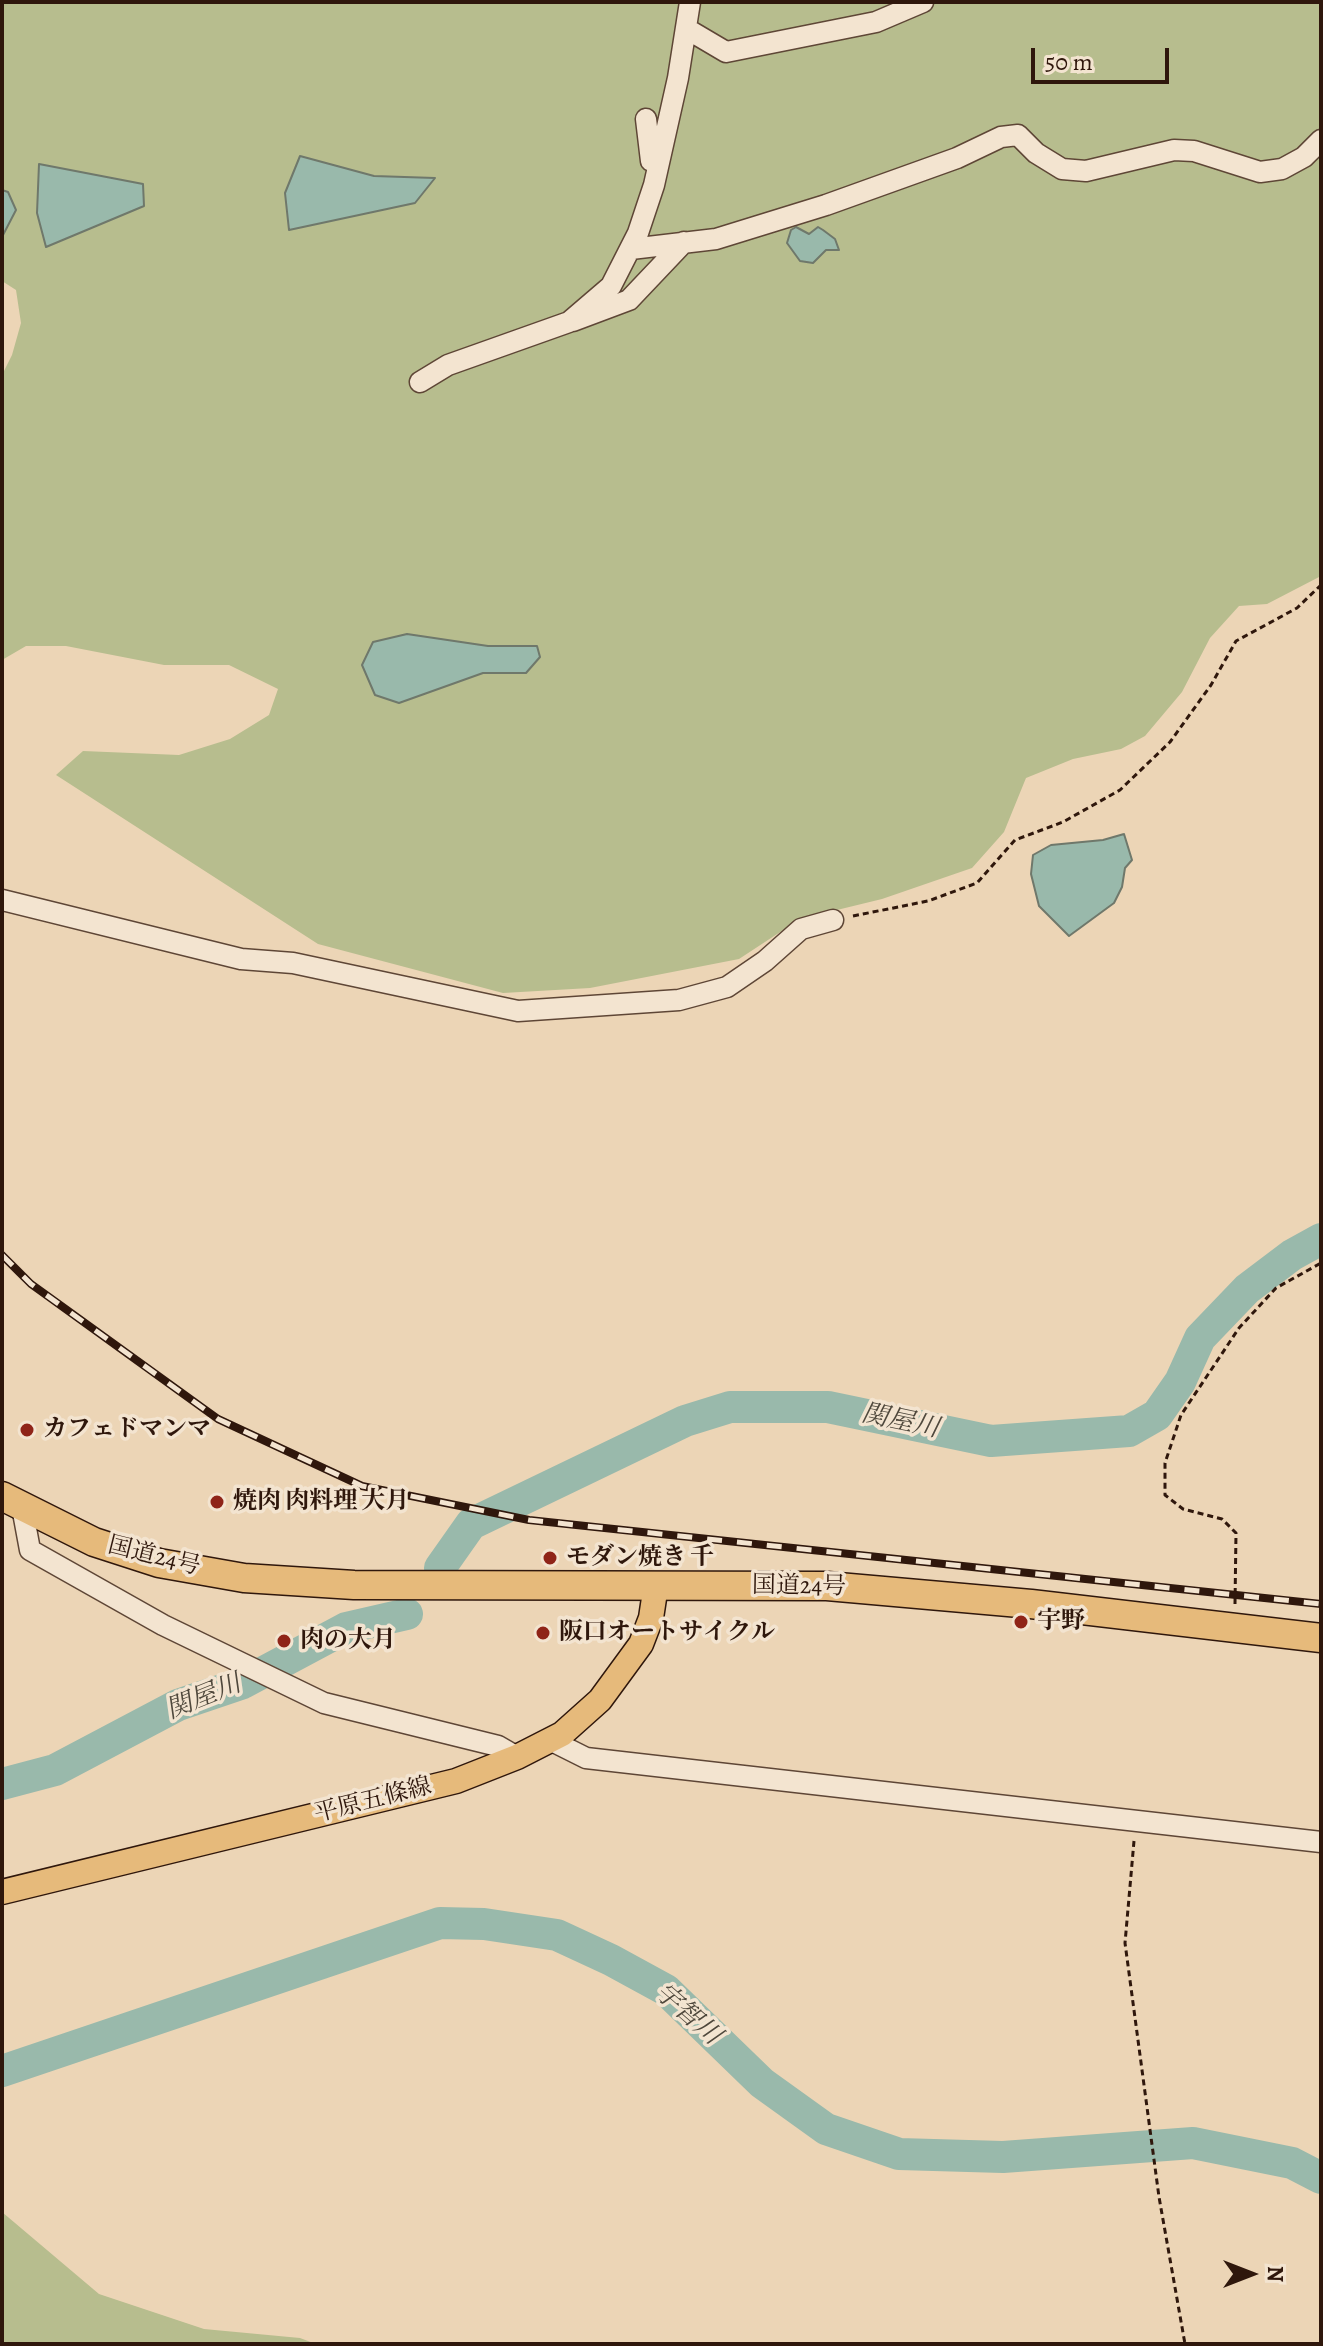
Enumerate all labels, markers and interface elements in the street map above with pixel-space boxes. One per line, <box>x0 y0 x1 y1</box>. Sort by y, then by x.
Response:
scale bar <box>1035 32 1173 82</box>
text: 50 m <box>1045 46 1093 78</box>
water label: 関屋川 <box>859 1399 941 1445</box>
place label: カフェドマンマ <box>43 1416 211 1444</box>
marker: カフェドマンマ <box>18 1421 36 1439</box>
place label: 焼肉 肉料理 大月 <box>233 1488 409 1516</box>
marker: 焼肉 肉料理 大月 <box>208 1493 226 1511</box>
street label: 国道24号 <box>105 1532 203 1582</box>
place label: モダン焼き 千 <box>566 1544 714 1572</box>
marker: モダン焼き 千 <box>541 1549 559 1567</box>
street label: 国道24号 <box>752 1572 846 1602</box>
place label: 宇野 <box>1037 1608 1085 1636</box>
marker: 宇野 <box>1012 1613 1030 1631</box>
place label: 阪口オートサイクル <box>559 1619 775 1647</box>
marker: 阪口オートサイクル <box>534 1624 552 1642</box>
place label: 肉の大月 <box>300 1627 396 1655</box>
marker: 肉の大月 <box>275 1632 293 1650</box>
water label: 関屋川 <box>162 1669 246 1727</box>
street label: 平原五條線 <box>311 1773 435 1829</box>
water label: 宇智川 <box>647 1978 727 2052</box>
north arrow <box>1211 2234 1291 2314</box>
text: N <box>1260 2266 1290 2282</box>

